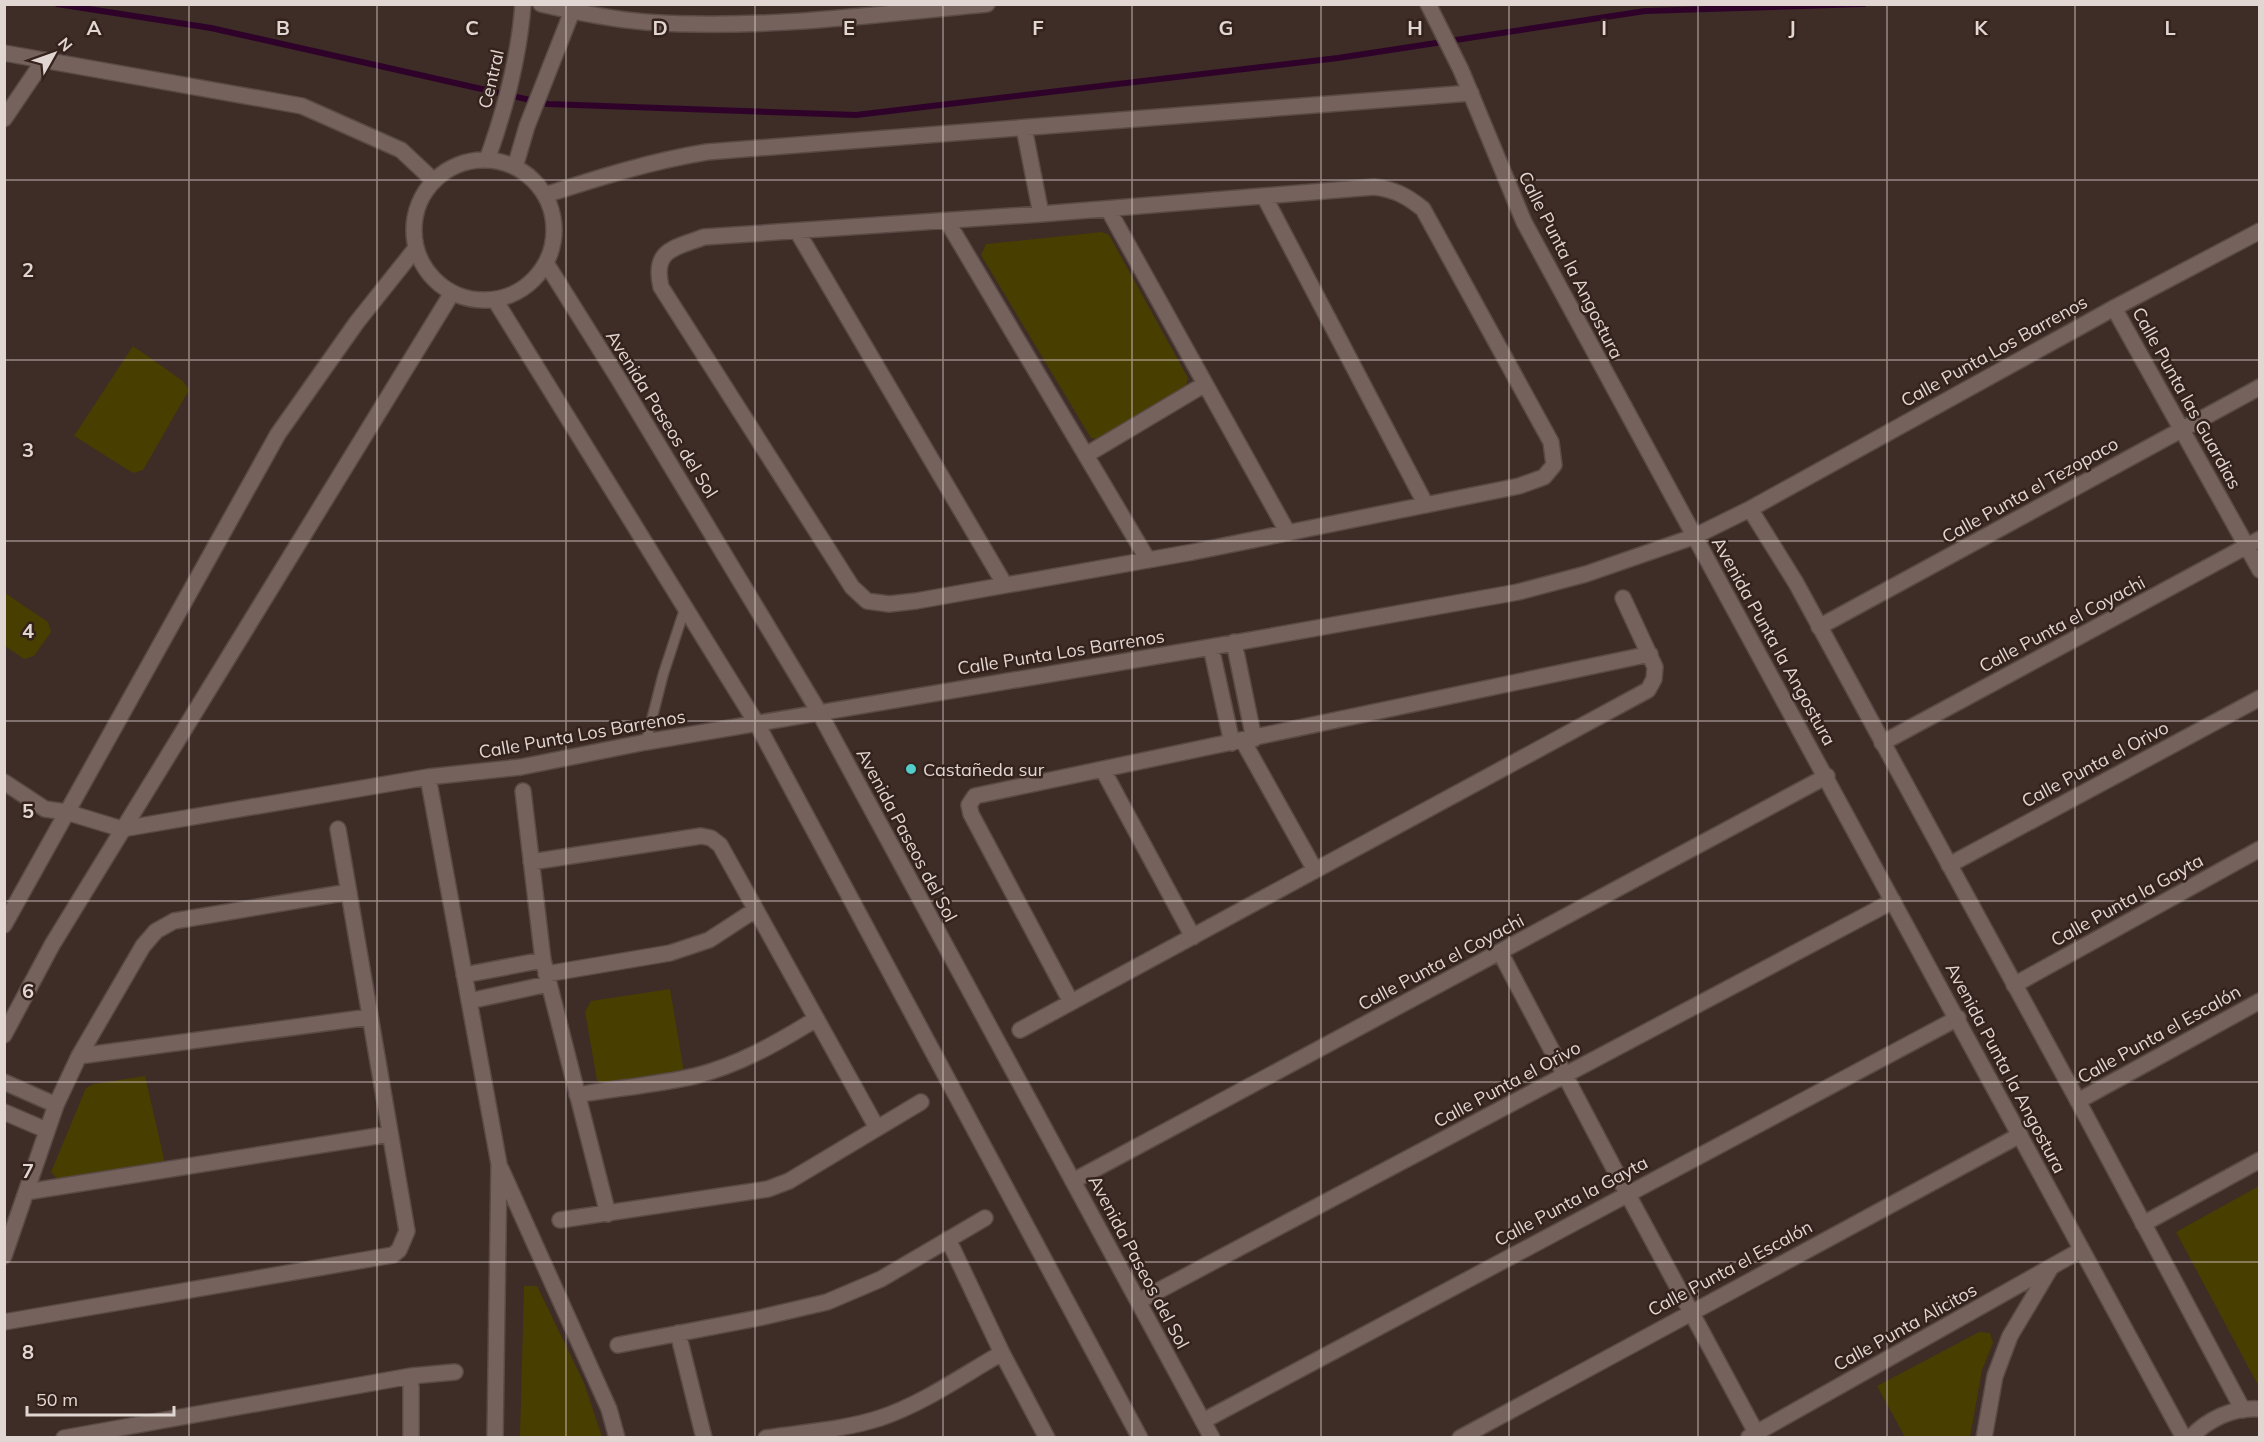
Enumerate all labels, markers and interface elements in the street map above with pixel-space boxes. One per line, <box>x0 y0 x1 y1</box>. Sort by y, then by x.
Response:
text: A <box>87 15 102 40</box>
text: B <box>276 15 290 40</box>
text: C <box>465 15 479 40</box>
text: D <box>652 15 668 40</box>
text: E <box>843 15 855 40</box>
text: F <box>1032 15 1044 40</box>
text: G <box>1219 15 1233 40</box>
text: H <box>1407 15 1423 40</box>
text: I <box>1601 15 1607 40</box>
text: J <box>1788 15 1796 40</box>
text: K <box>1974 15 1988 40</box>
text: L <box>2164 15 2176 40</box>
north arrow <box>24 24 84 84</box>
text: N <box>54 33 77 55</box>
street label: Central <box>473 47 509 111</box>
street label: Calle Punta la Angostura <box>1514 167 1628 363</box>
text: 2 <box>22 257 34 282</box>
street label: Calle Punta Los Barrenos <box>1897 290 2091 412</box>
street label: Calle Punta las Guardias <box>2127 303 2247 493</box>
street label: Avenida Paseos del Sol <box>601 326 723 502</box>
street label: Calle Punta el Tezopaco <box>1938 432 2122 548</box>
text: 3 <box>22 437 34 462</box>
street label: Avenida Punta la Angostura <box>1707 533 1841 749</box>
street label: Calle Punta el Coyachi <box>1975 570 2149 678</box>
text: 4 <box>22 618 34 643</box>
street label: Calle Punta Los Barrenos <box>956 624 1166 680</box>
street label: Calle Punta Los Barrenos <box>477 704 687 764</box>
street label: Calle Punta el Orivo <box>2017 715 2173 813</box>
street label: Avenida Paseos del Sol <box>852 744 962 926</box>
place label: Castañeda sur <box>923 758 1045 781</box>
marker: Castañeda sur <box>904 762 918 776</box>
text: 5 <box>22 798 34 823</box>
street label: Calle Punta la Gayta <box>2047 849 2207 951</box>
street label: Calle Punta el Coyachi <box>1354 908 1528 1016</box>
street label: Avenida Punta la Angostura <box>1941 959 2071 1177</box>
text: 6 <box>22 978 34 1003</box>
street label: Calle Punta el Escalón <box>2073 980 2245 1088</box>
street label: Calle Punta el Orivo <box>1429 1035 1585 1133</box>
street label: Calle Punta la Gayta <box>1490 1151 1652 1251</box>
text: 7 <box>22 1158 34 1183</box>
street label: Avenida Paseos del Sol <box>1084 1171 1194 1353</box>
street label: Calle Punta el Escalón <box>1644 1215 1816 1321</box>
street label: Calle Punta Alicitos <box>1829 1278 1981 1376</box>
text: 8 <box>22 1339 34 1364</box>
scale bar <box>27 1379 174 1417</box>
text: 50 m <box>36 1388 78 1411</box>

